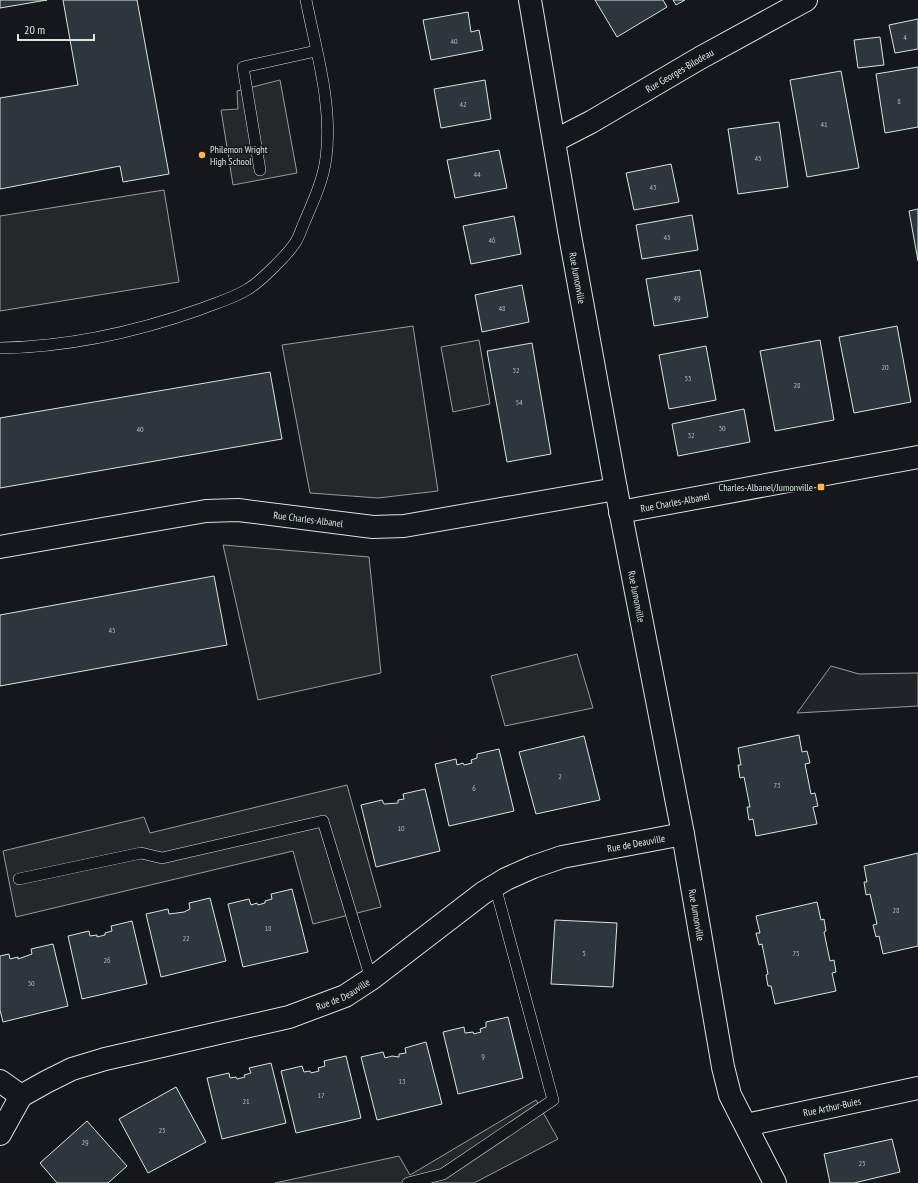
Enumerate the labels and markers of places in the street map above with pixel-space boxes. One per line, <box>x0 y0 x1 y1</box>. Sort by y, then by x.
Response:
place label: Philemon Wright High School <box>210 143 268 168</box>
marker: Philemon Wright High School <box>197 150 207 160</box>
place label: Charles-Albanel/Jumonville <box>719 481 813 494</box>
marker: Charles-Albanel/Jumonville <box>816 482 826 492</box>

